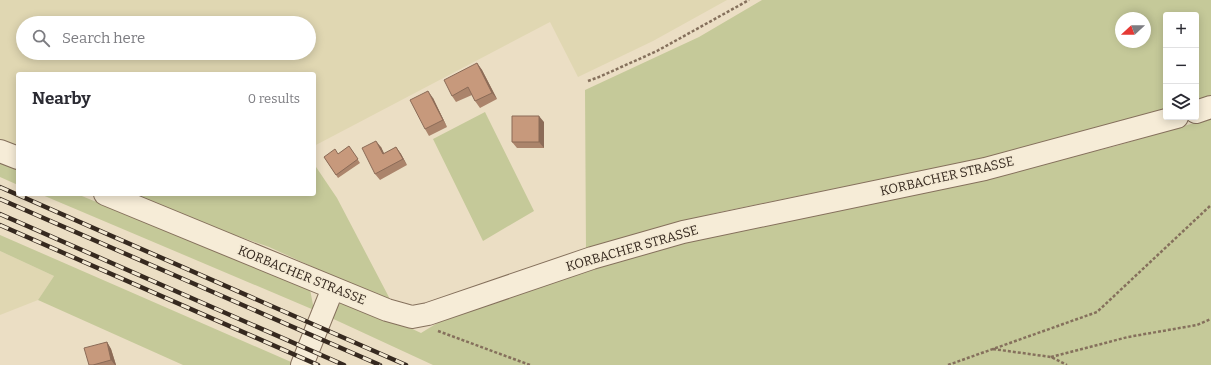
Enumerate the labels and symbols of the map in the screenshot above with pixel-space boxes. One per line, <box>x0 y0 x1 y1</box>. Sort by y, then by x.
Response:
north arrow <box>1115 12 1151 48</box>
street label: KORBACHER STRASSE <box>879 153 1015 199</box>
street label: KORBACHER STRASSE <box>564 222 700 274</box>
street label: KORBACHER STRASSE <box>236 242 368 308</box>

